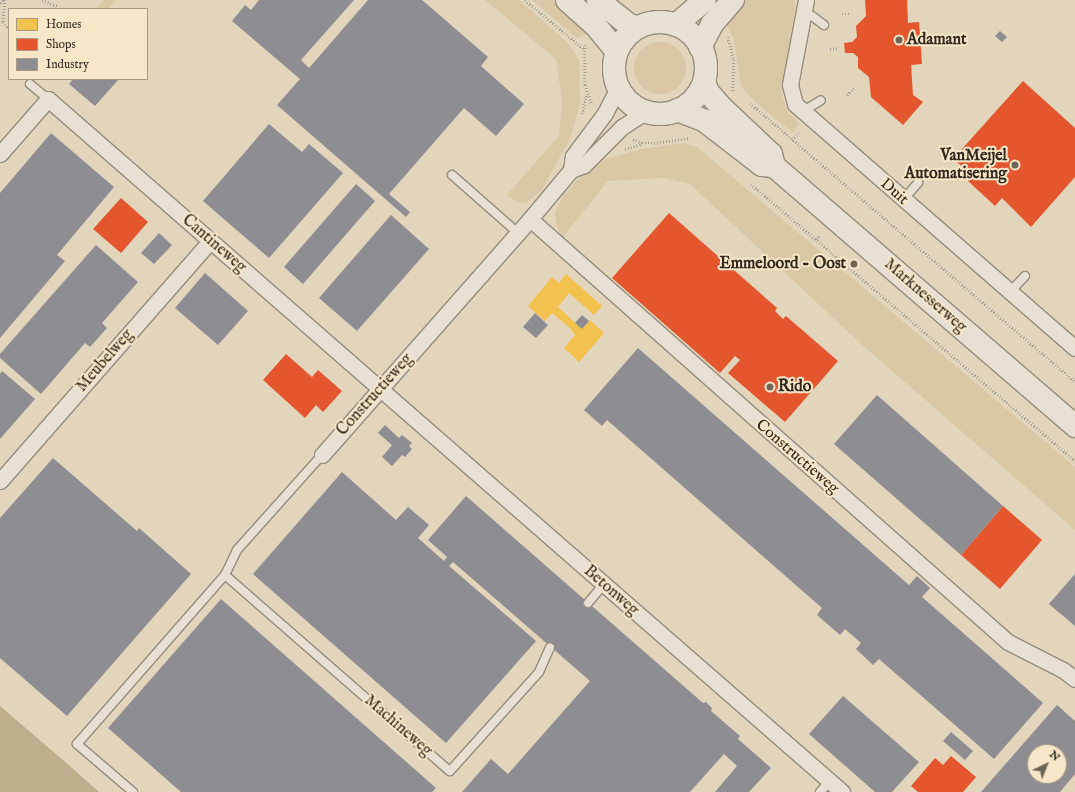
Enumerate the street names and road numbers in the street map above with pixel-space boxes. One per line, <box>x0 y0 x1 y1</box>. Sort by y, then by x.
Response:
street label: Duit <box>876 175 912 209</box>
street label: Cantineweg <box>178 211 250 277</box>
street label: Marknesserweg <box>880 255 970 337</box>
street label: Meubelweg <box>73 326 137 396</box>
street label: Constructieweg <box>333 350 417 440</box>
street label: Constructieweg <box>751 416 843 498</box>
street label: Betonweg <box>580 562 642 620</box>
street label: Machineweg <box>360 691 436 761</box>

